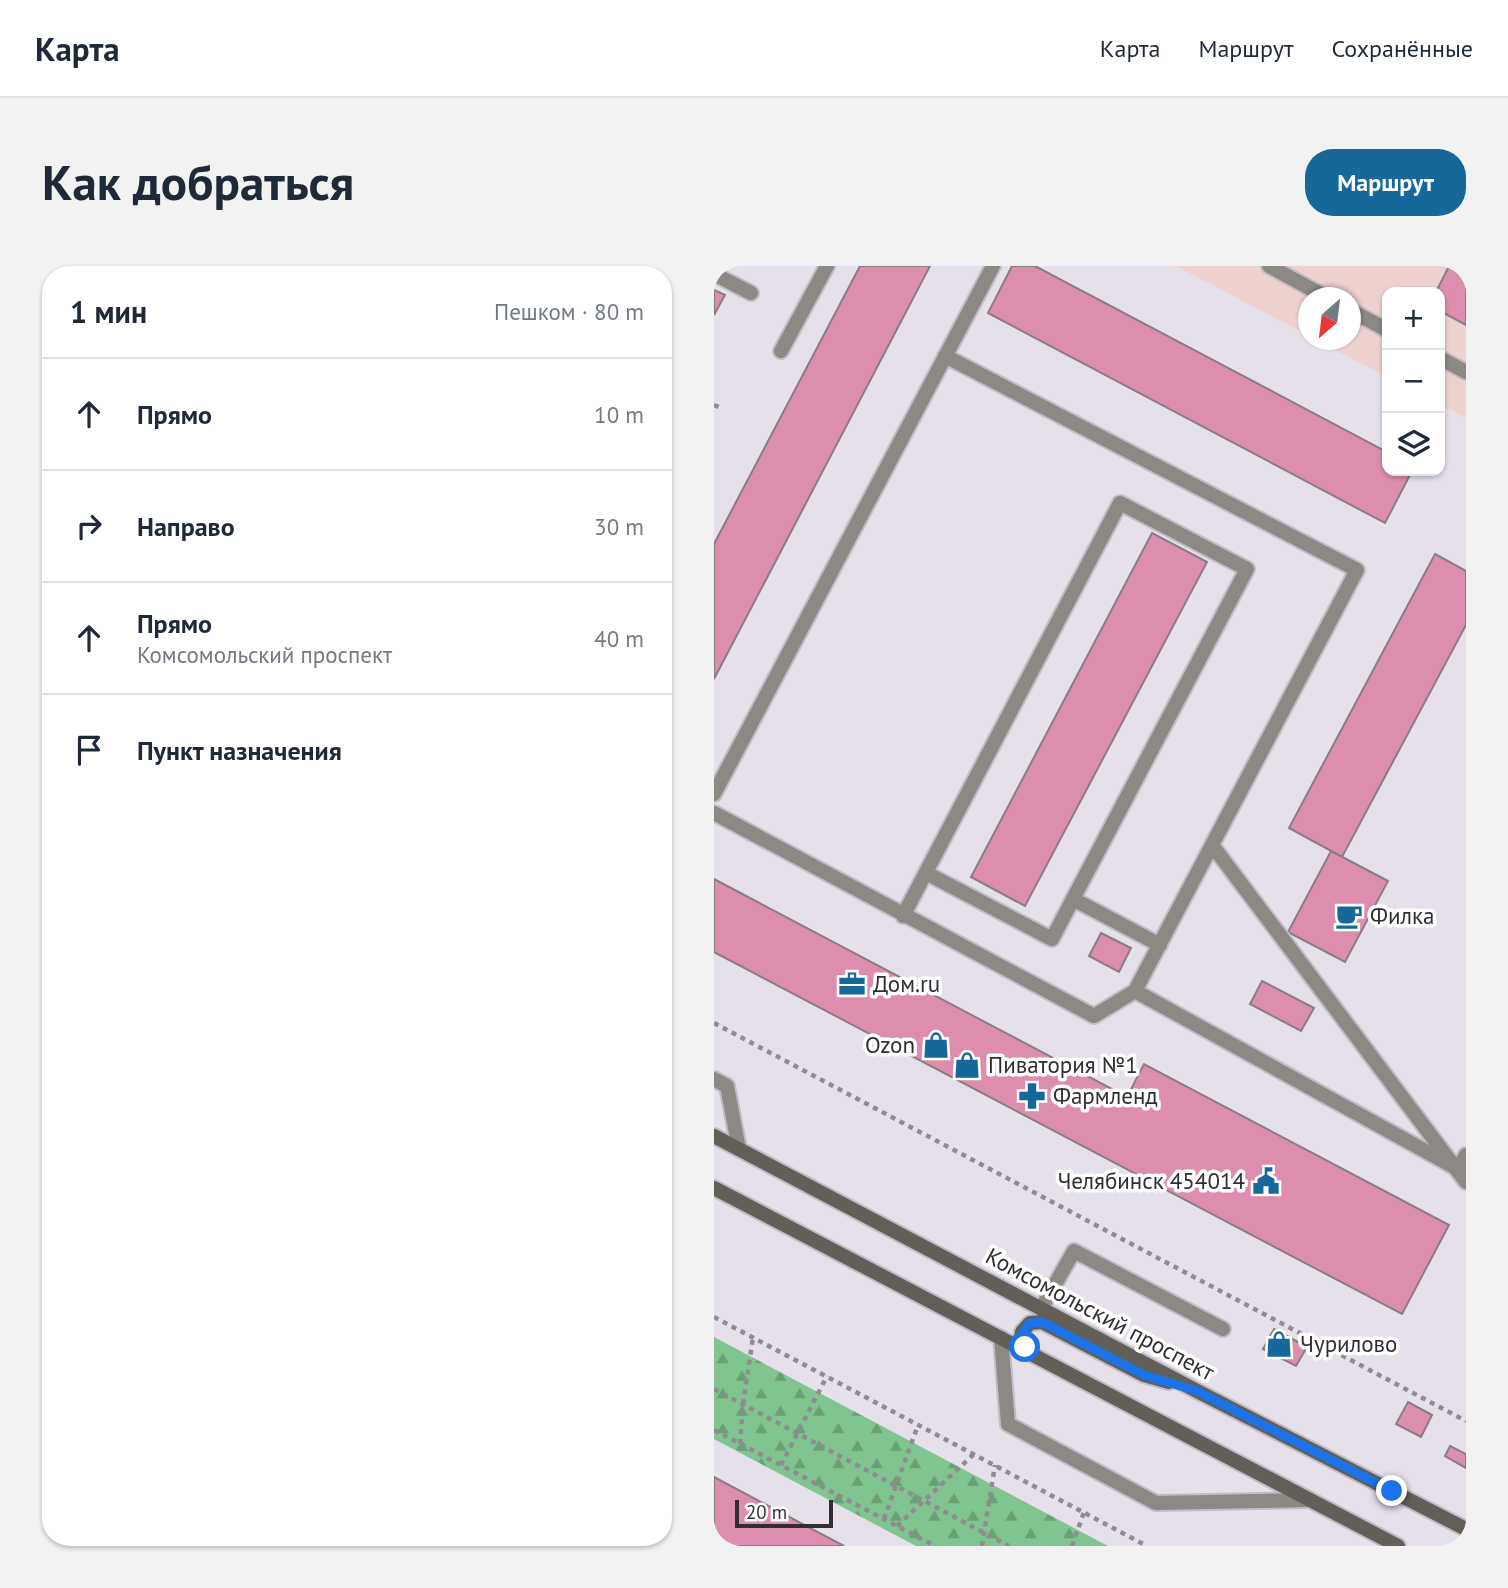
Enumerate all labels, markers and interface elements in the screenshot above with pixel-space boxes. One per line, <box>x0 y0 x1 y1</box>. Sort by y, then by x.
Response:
text: Карта <box>35 27 120 70</box>
text: Карта <box>1100 33 1160 64</box>
text: Маршрут <box>1198 33 1293 64</box>
text: Сохранённые <box>1331 33 1473 64</box>
button: Маршрут <box>1305 149 1466 216</box>
text: Как добраться <box>42 150 354 214</box>
north arrow <box>1298 287 1361 350</box>
map controls <box>1382 287 1445 476</box>
button: + <box>1382 287 1445 350</box>
text: 1 мин <box>70 292 147 331</box>
text: Пешком · 80 m <box>494 297 644 326</box>
button: − <box>1382 350 1445 413</box>
icon: ahead <box>70 395 108 433</box>
text: Прямо <box>137 398 212 431</box>
text: 10 m <box>594 400 644 429</box>
button: layers <box>1382 413 1445 476</box>
icon: right <box>70 507 108 545</box>
text: Направо <box>137 510 235 543</box>
text: 30 m <box>594 512 644 541</box>
text: Прямо <box>137 607 212 640</box>
icon: ahead <box>70 619 108 657</box>
text: 40 m <box>594 624 644 653</box>
text: Комсомольский проспект <box>137 640 392 669</box>
icon: arrive <box>70 731 108 769</box>
text: Пункт назначения <box>137 734 342 767</box>
cafe icon: Филка <box>1334 901 1364 931</box>
place label: Филка <box>1370 901 1434 930</box>
office icon: Дом.ru <box>837 969 867 999</box>
place label: Дом.ru <box>873 969 940 998</box>
place label: Ozon <box>865 1030 915 1059</box>
shop icon: Ozon <box>921 1030 951 1060</box>
shop icon: Пиватория №1 <box>952 1050 982 1080</box>
place label: Пиватория №1 <box>988 1050 1138 1079</box>
pharmacy icon: Фармленд <box>1017 1081 1047 1111</box>
place label: Фармленд <box>1053 1081 1158 1110</box>
place label: Челябинск 454014 <box>1057 1166 1245 1195</box>
public building icon: Челябинск 454014 <box>1251 1166 1281 1196</box>
street label: Комсомольский проспект <box>981 1241 1220 1387</box>
shop icon: Чурилово <box>1264 1329 1294 1359</box>
place label: Чурилово <box>1300 1329 1397 1358</box>
route start <box>1009 1331 1040 1362</box>
route end <box>1376 1475 1407 1506</box>
scale bar <box>735 1497 833 1529</box>
text: 20 m <box>746 1500 787 1524</box>

